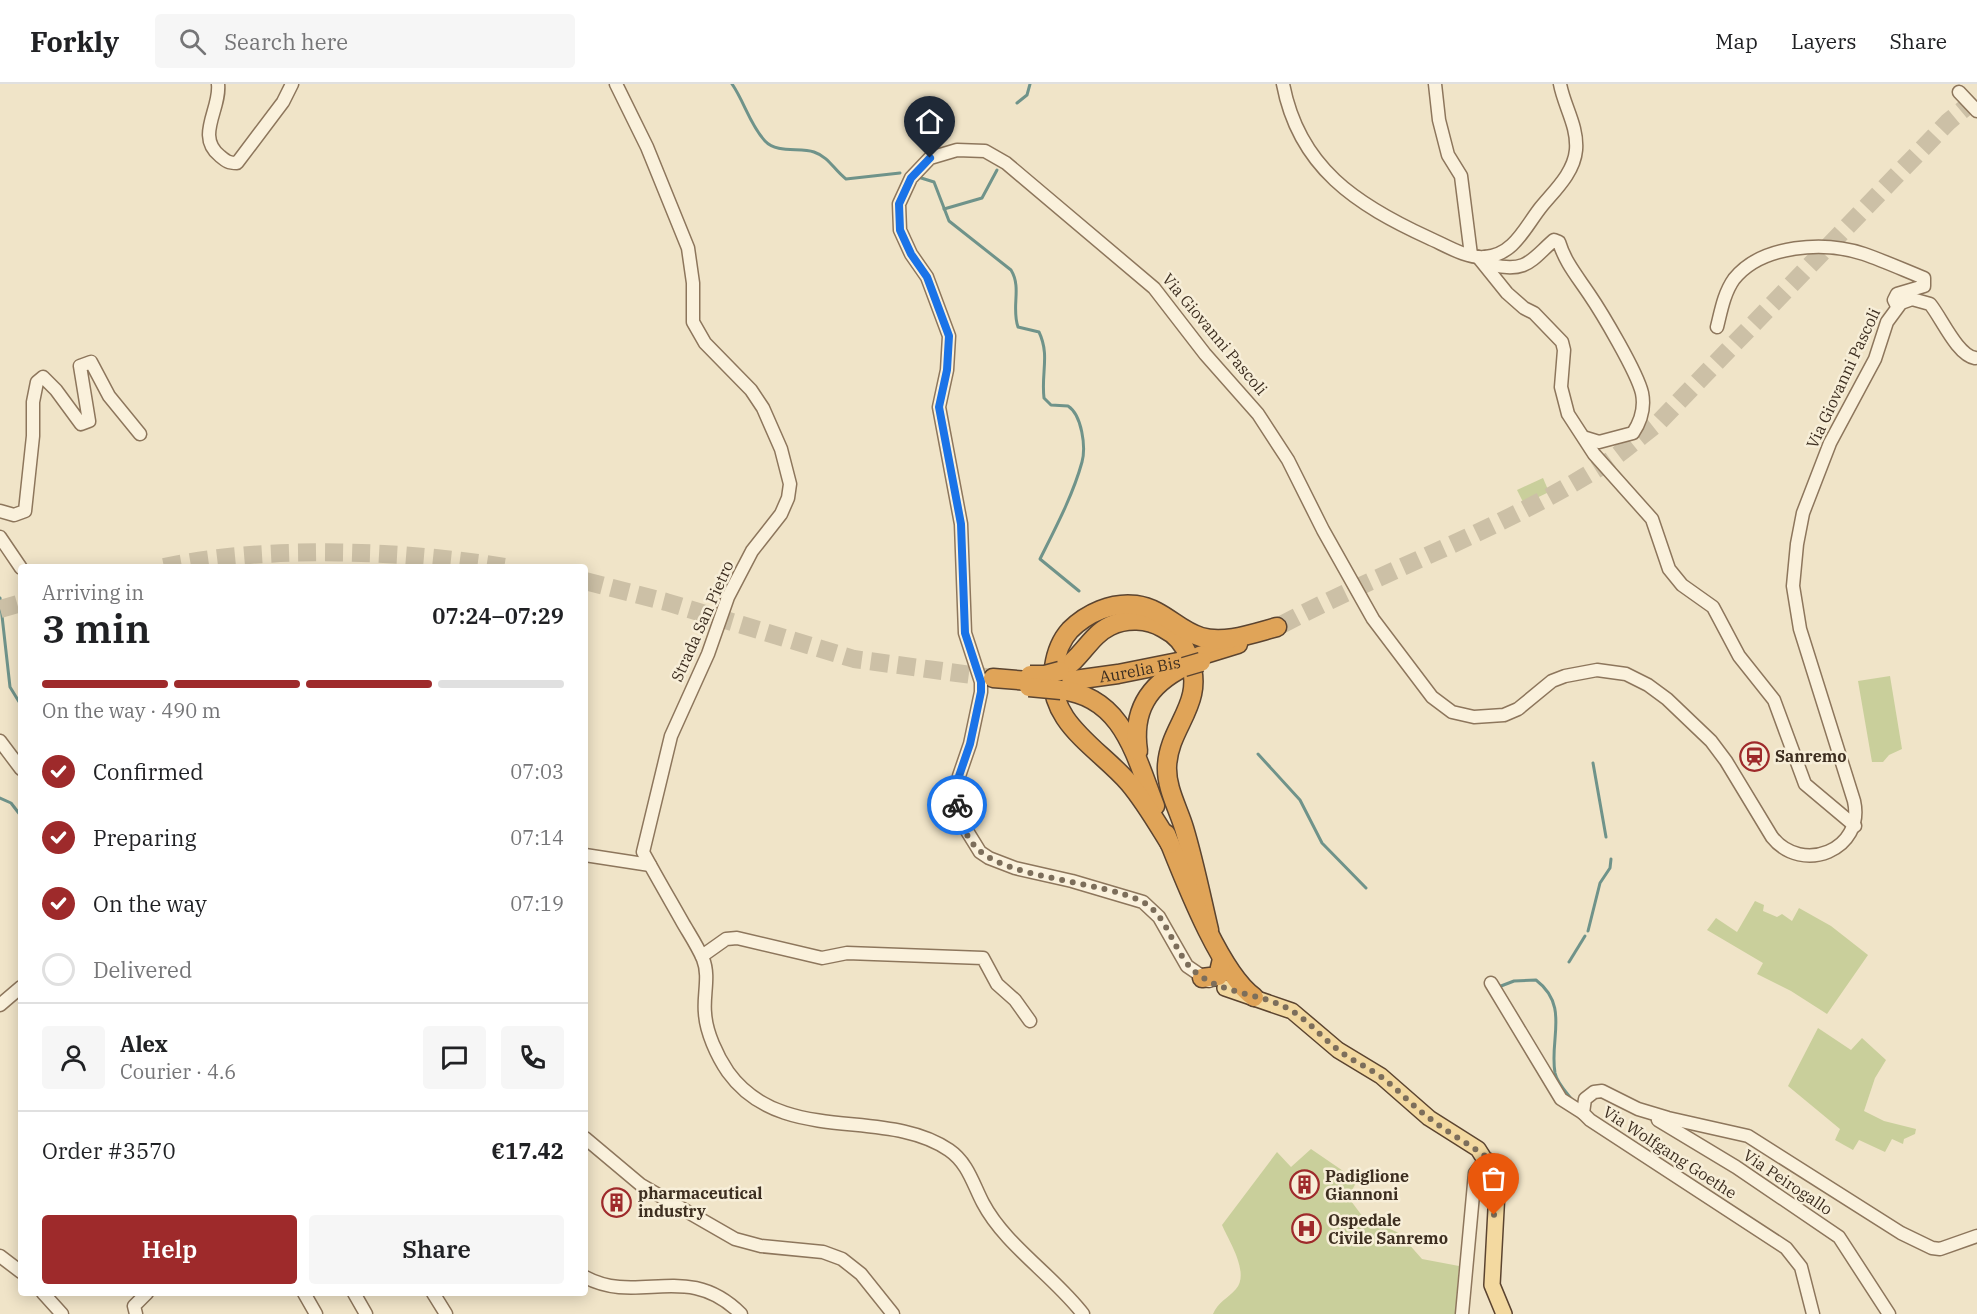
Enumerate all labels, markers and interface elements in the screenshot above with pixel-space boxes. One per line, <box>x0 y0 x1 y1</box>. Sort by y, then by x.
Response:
search box <box>155 14 575 68</box>
text: Forkly <box>30 23 119 60</box>
icon: search <box>176 25 209 58</box>
text: Search here <box>224 27 348 56</box>
text: Map <box>1715 27 1758 55</box>
text: Layers <box>1791 27 1857 55</box>
text: Share <box>1890 27 1947 55</box>
pin <box>904 96 955 158</box>
icon: home <box>913 105 946 138</box>
street label: Via Giovanni Pascoli <box>1158 269 1272 399</box>
street label: Via Giovanni Pascoli <box>1802 305 1884 451</box>
street label: Strada San Pietro <box>666 557 738 685</box>
text: Arriving in <box>42 579 144 606</box>
text: 07:24–07:29 <box>432 601 564 630</box>
text: 3 min <box>42 603 150 654</box>
street label: Aurelia Bis <box>1098 652 1182 686</box>
text: On the way · 490 m <box>42 697 221 724</box>
station icon: Sanremo <box>1738 740 1770 772</box>
place label: Sanremo <box>1775 746 1847 766</box>
icon: check <box>42 755 75 788</box>
text: Confirmed <box>93 757 204 786</box>
text: 07:03 <box>510 758 564 785</box>
courier <box>927 775 987 835</box>
icon: bike <box>941 789 974 822</box>
icon: check <box>42 821 75 854</box>
text: Preparing <box>93 823 197 852</box>
text: 07:14 <box>510 824 564 851</box>
icon: check <box>42 887 75 920</box>
text: On the way <box>93 889 207 918</box>
text: 07:19 <box>510 890 564 917</box>
text: Delivered <box>93 955 192 984</box>
button: person <box>42 1026 105 1089</box>
button: chat <box>423 1026 486 1089</box>
button: phone <box>501 1026 564 1089</box>
text: Alex <box>120 1029 168 1058</box>
text: Courier · 4.6 <box>120 1058 236 1085</box>
street label: Via Wolfgang Goethe <box>1599 1101 1741 1203</box>
text: Order #3570 <box>42 1136 176 1165</box>
text: €17.42 <box>491 1136 564 1165</box>
street label: Via Peirogallo <box>1740 1145 1836 1219</box>
pin <box>1468 1153 1519 1215</box>
icon: bag <box>1477 1162 1510 1195</box>
place label: Padiglione Giannoni <box>1325 1166 1409 1204</box>
building icon: Padiglione Giannoni <box>1288 1169 1320 1201</box>
place label: pharmaceutical industry <box>638 1183 762 1221</box>
building icon: pharmaceutical industry <box>601 1186 633 1218</box>
place label: Ospedale Civile Sanremo <box>1328 1210 1448 1248</box>
hospital icon: Ospedale Civile Sanremo <box>1291 1213 1323 1245</box>
button: Help <box>42 1215 297 1284</box>
button: Share <box>309 1215 564 1284</box>

